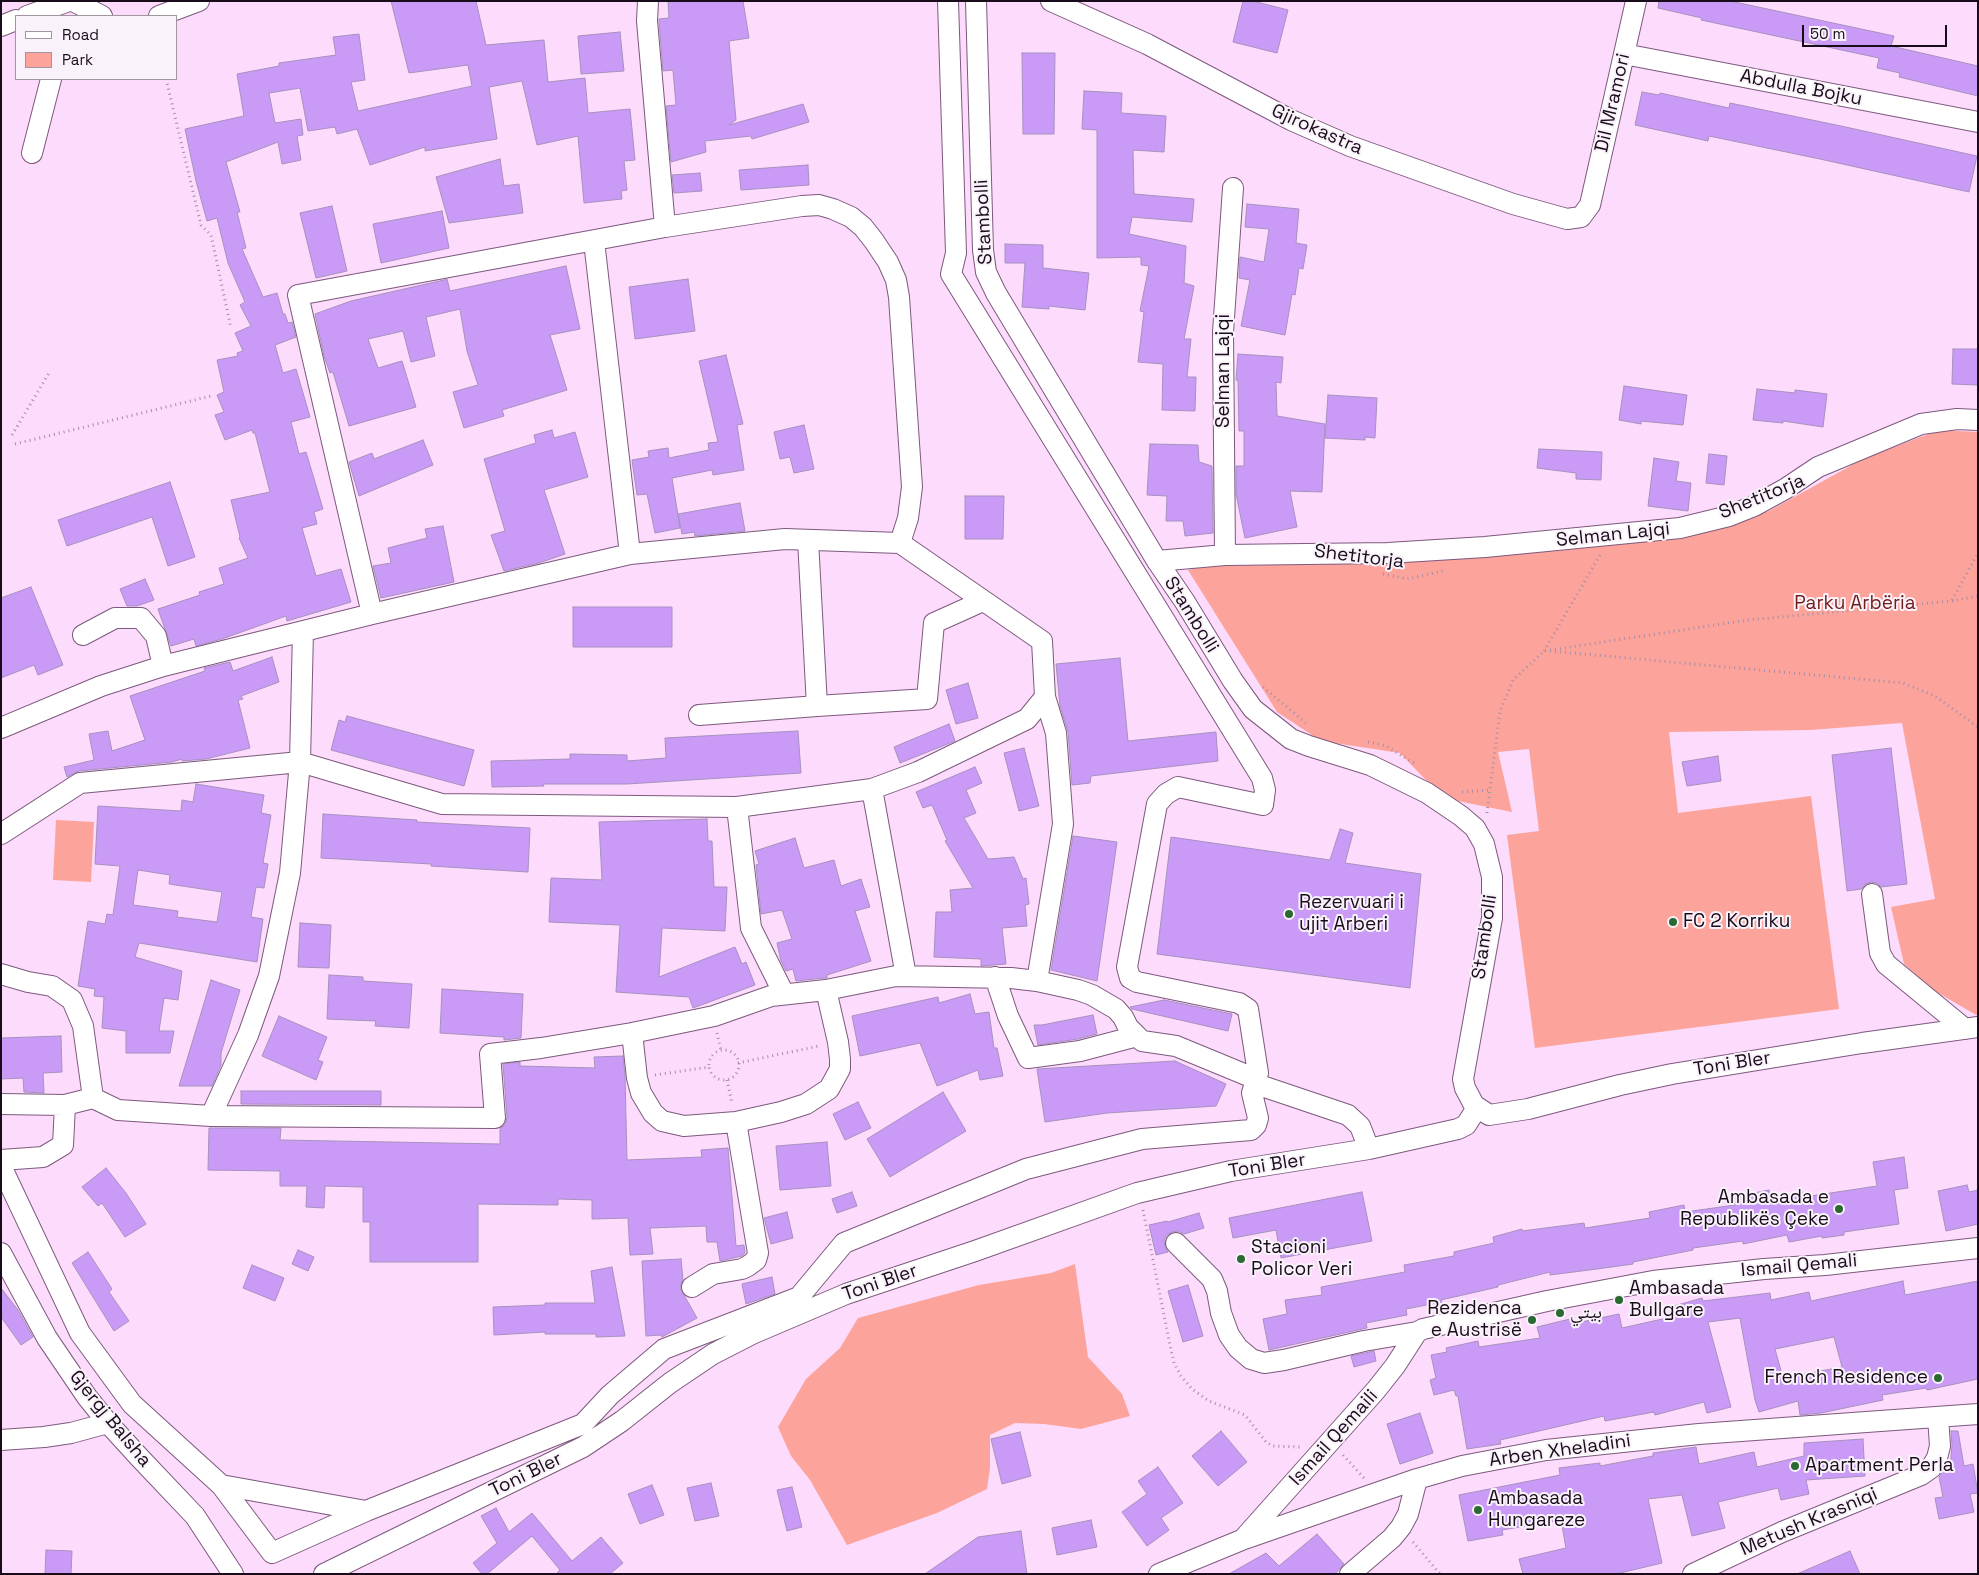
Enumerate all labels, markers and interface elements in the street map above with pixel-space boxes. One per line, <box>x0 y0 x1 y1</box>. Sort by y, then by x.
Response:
legend <box>15 15 178 80</box>
scale bar <box>1804 15 1949 47</box>
text: 50 m <box>1810 24 1845 43</box>
text: Road <box>62 25 99 44</box>
text: Park <box>62 50 93 69</box>
street label: Dil Mramori <box>1591 51 1635 155</box>
street label: Abdulla Bojku <box>1738 65 1864 111</box>
street label: Gjirokastra <box>1268 100 1366 160</box>
street label: Stambolli <box>970 179 998 265</box>
street label: Selman Lajqi <box>1213 314 1235 428</box>
street label: Shetitorja <box>1716 469 1808 525</box>
street label: Selman Lajqi <box>1555 518 1671 552</box>
street label: Shetitorja <box>1313 540 1405 574</box>
street label: Stambolli <box>1159 573 1223 657</box>
park label: Parku Arbëria <box>1794 593 1916 615</box>
place label: Rezervuari i ujit Arberi <box>1299 892 1404 936</box>
street label: Stambolli <box>1468 893 1502 981</box>
marker: Rezervuari i ujit Arberi <box>1283 908 1295 920</box>
place label: FC 2 Korriku <box>1683 911 1790 933</box>
marker: FC 2 Korriku <box>1667 916 1679 928</box>
street label: Toni Bler <box>1692 1047 1772 1081</box>
street label: Toni Bler <box>1227 1149 1307 1183</box>
place label: Ambasada e Republikës Çeke <box>1680 1187 1829 1231</box>
marker: Ambasada e Republikës Çeke <box>1833 1203 1845 1215</box>
place label: Stacioni Policor Veri <box>1251 1237 1352 1281</box>
street label: Ismail Qemali <box>1740 1250 1858 1282</box>
marker: Stacioni Policor Veri <box>1235 1253 1247 1265</box>
street label: Toni Bler <box>840 1260 920 1306</box>
place label: Ambasada Bullgare <box>1629 1278 1724 1322</box>
marker: Ambasada Bullgare <box>1613 1294 1625 1306</box>
place label: Rezidenca e Austrisë <box>1427 1298 1522 1342</box>
place label: بيتي <box>1570 1302 1602 1324</box>
marker: بيتي <box>1554 1307 1566 1319</box>
marker: Rezidenca e Austrisë <box>1526 1314 1538 1326</box>
street label: Gjergj Balsha <box>64 1366 156 1472</box>
place label: French Residence <box>1764 1367 1928 1389</box>
marker: French Residence <box>1932 1372 1944 1384</box>
street label: Ismail Qemaili <box>1285 1385 1383 1491</box>
street label: Arben Xheladini <box>1488 1430 1632 1472</box>
street label: Toni Bler <box>486 1448 566 1502</box>
place label: Apartment Perla <box>1805 1455 1954 1477</box>
marker: Apartment Perla <box>1789 1460 1801 1472</box>
street label: Metush Krasniqi <box>1737 1483 1881 1561</box>
place label: Ambasada Hungareze <box>1488 1488 1585 1532</box>
marker: Ambasada Hungareze <box>1472 1504 1484 1516</box>

